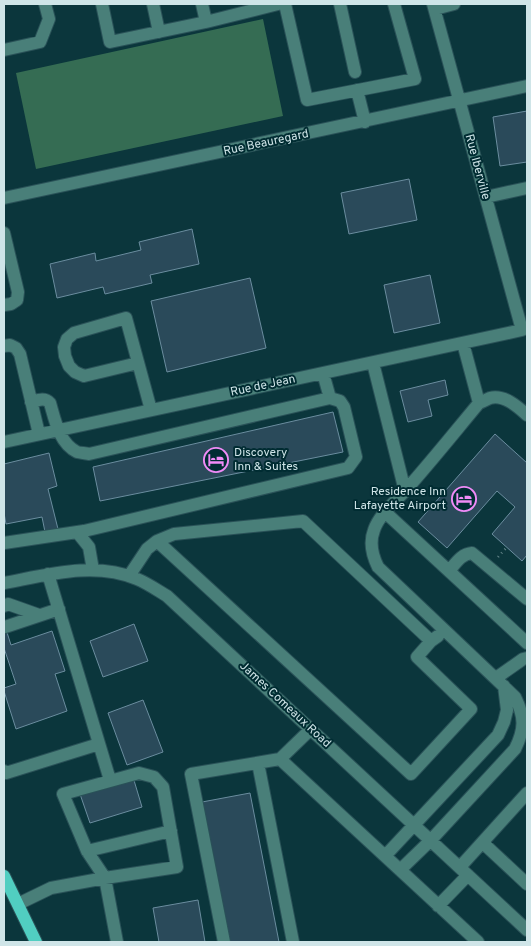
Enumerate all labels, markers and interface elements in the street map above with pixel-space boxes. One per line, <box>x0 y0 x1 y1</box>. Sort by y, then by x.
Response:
street label: Rue Beauregard <box>222 126 310 160</box>
street label: Rue Iberville <box>461 132 493 202</box>
street label: Rue de Jean <box>229 371 297 401</box>
place label: Discovery Inn & Suites <box>234 445 298 475</box>
hotel icon: Discovery Inn & Suites <box>203 447 229 473</box>
place label: Residence Inn Lafayette Airport <box>354 484 446 514</box>
hotel icon: Residence Inn Lafayette Airport <box>451 486 477 512</box>
street label: James Comeaux Road <box>236 658 334 752</box>

